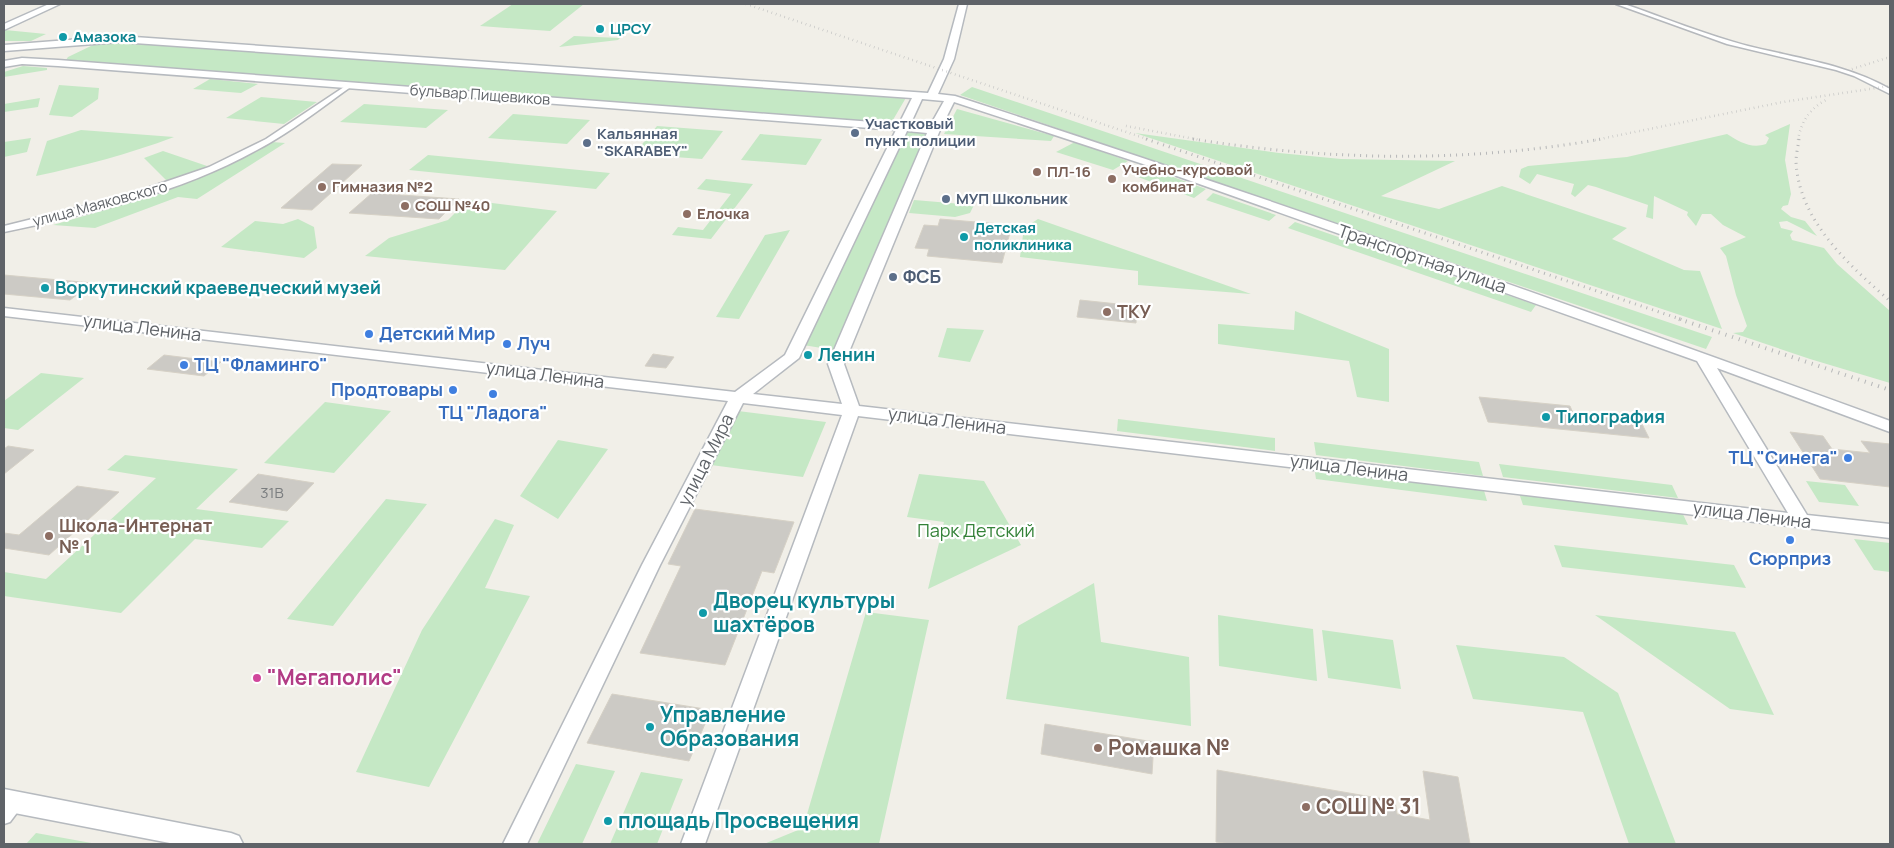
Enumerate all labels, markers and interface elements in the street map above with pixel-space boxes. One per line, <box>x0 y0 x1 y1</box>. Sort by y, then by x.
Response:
place label: ЦРСУ <box>610 18 651 39</box>
marker: ЦРСУ <box>594 23 606 35</box>
place label: Амазока <box>73 26 136 47</box>
marker: Амазока <box>57 31 69 43</box>
street label: бульвар Пищевиков <box>409 79 551 110</box>
place label: Участковый пункт полиции <box>865 113 976 151</box>
place label: Кальянная "SKARABEY" <box>597 123 688 161</box>
marker: Участковый пункт полиции <box>849 127 861 139</box>
marker: Кальянная "SKARABEY" <box>581 137 593 149</box>
place label: Учебно-курсовой комбинат <box>1122 159 1253 197</box>
place label: ПЛ-16 <box>1047 161 1091 182</box>
marker: ПЛ-16 <box>1031 166 1043 178</box>
marker: Учебно-курсовой комбинат <box>1106 173 1118 185</box>
street label: улица Маяковского <box>30 175 170 232</box>
place label: Гимназия №2 <box>332 176 433 197</box>
marker: Гимназия №2 <box>316 181 328 193</box>
place label: МУП Школьник <box>956 188 1068 209</box>
marker: МУП Школьник <box>940 193 952 205</box>
place label: СОШ №40 <box>415 195 491 216</box>
marker: СОШ №40 <box>399 200 411 212</box>
place label: Елочка <box>697 203 749 224</box>
marker: Елочка <box>681 208 693 220</box>
place label: Детская поликлиника <box>974 217 1072 255</box>
street label: Транспортная улица <box>1335 218 1510 298</box>
marker: Детская поликлиника <box>958 231 970 243</box>
place label: ФСБ <box>903 264 941 288</box>
marker: ФСБ <box>887 271 899 283</box>
place label: Воркутинский краеведческий музей <box>55 275 381 299</box>
marker: Воркутинский краеведческий музей <box>39 282 51 294</box>
place label: ТКУ <box>1117 299 1152 323</box>
marker: ТКУ <box>1101 306 1113 318</box>
street label: улица Ленина <box>82 308 203 346</box>
place label: Детский Мир <box>379 321 495 345</box>
marker: Детский Мир <box>363 328 375 340</box>
place label: Луч <box>517 331 550 355</box>
marker: Луч <box>501 338 513 350</box>
place label: Ленин <box>818 342 875 366</box>
marker: Ленин <box>802 349 814 361</box>
place label: ТЦ "Фламинго" <box>194 352 328 376</box>
street label: улица Ленина <box>485 355 606 393</box>
marker: ТЦ "Фламинго" <box>178 359 190 371</box>
place label: Продтовары <box>331 377 443 401</box>
marker: Продтовары <box>447 384 459 396</box>
marker: ТЦ "Ладога" <box>487 388 499 400</box>
place label: ТЦ "Ладога" <box>438 400 548 424</box>
street label: улица Ленина <box>887 401 1008 439</box>
place label: Типография <box>1556 404 1665 428</box>
street label: улица Мира <box>672 409 739 510</box>
marker: Типография <box>1540 411 1552 423</box>
place label: ТЦ "Синега" <box>1728 445 1838 469</box>
street label: улица Ленина <box>1289 448 1410 486</box>
marker: ТЦ "Синега" <box>1842 452 1854 464</box>
house number: 31В <box>260 482 284 503</box>
street label: улица Ленина <box>1692 495 1813 533</box>
place label: Школа-Интернат № 1 <box>59 513 213 558</box>
park label: Парк Детский <box>917 518 1035 542</box>
marker: Школа-Интернат № 1 <box>43 530 55 542</box>
marker: Сюрприз <box>1784 534 1796 546</box>
place label: Сюрприз <box>1749 546 1831 570</box>
place label: Дворец культуры шахтёров <box>713 586 895 638</box>
marker: Дворец культуры шахтёров <box>697 607 709 619</box>
place label: "Мегаполис" <box>267 663 402 691</box>
marker: "Мегаполис" <box>251 672 263 684</box>
place label: Управление Образования <box>660 700 799 752</box>
marker: Управление Образования <box>644 721 656 733</box>
place label: Ромашка № <box>1108 733 1230 761</box>
marker: Ромашка № <box>1092 742 1104 754</box>
place label: СОШ № 31 <box>1316 792 1421 820</box>
marker: СОШ № 31 <box>1300 801 1312 813</box>
place label: площадь Просвещения <box>618 806 859 834</box>
marker: площадь Просвещения <box>602 815 614 827</box>

